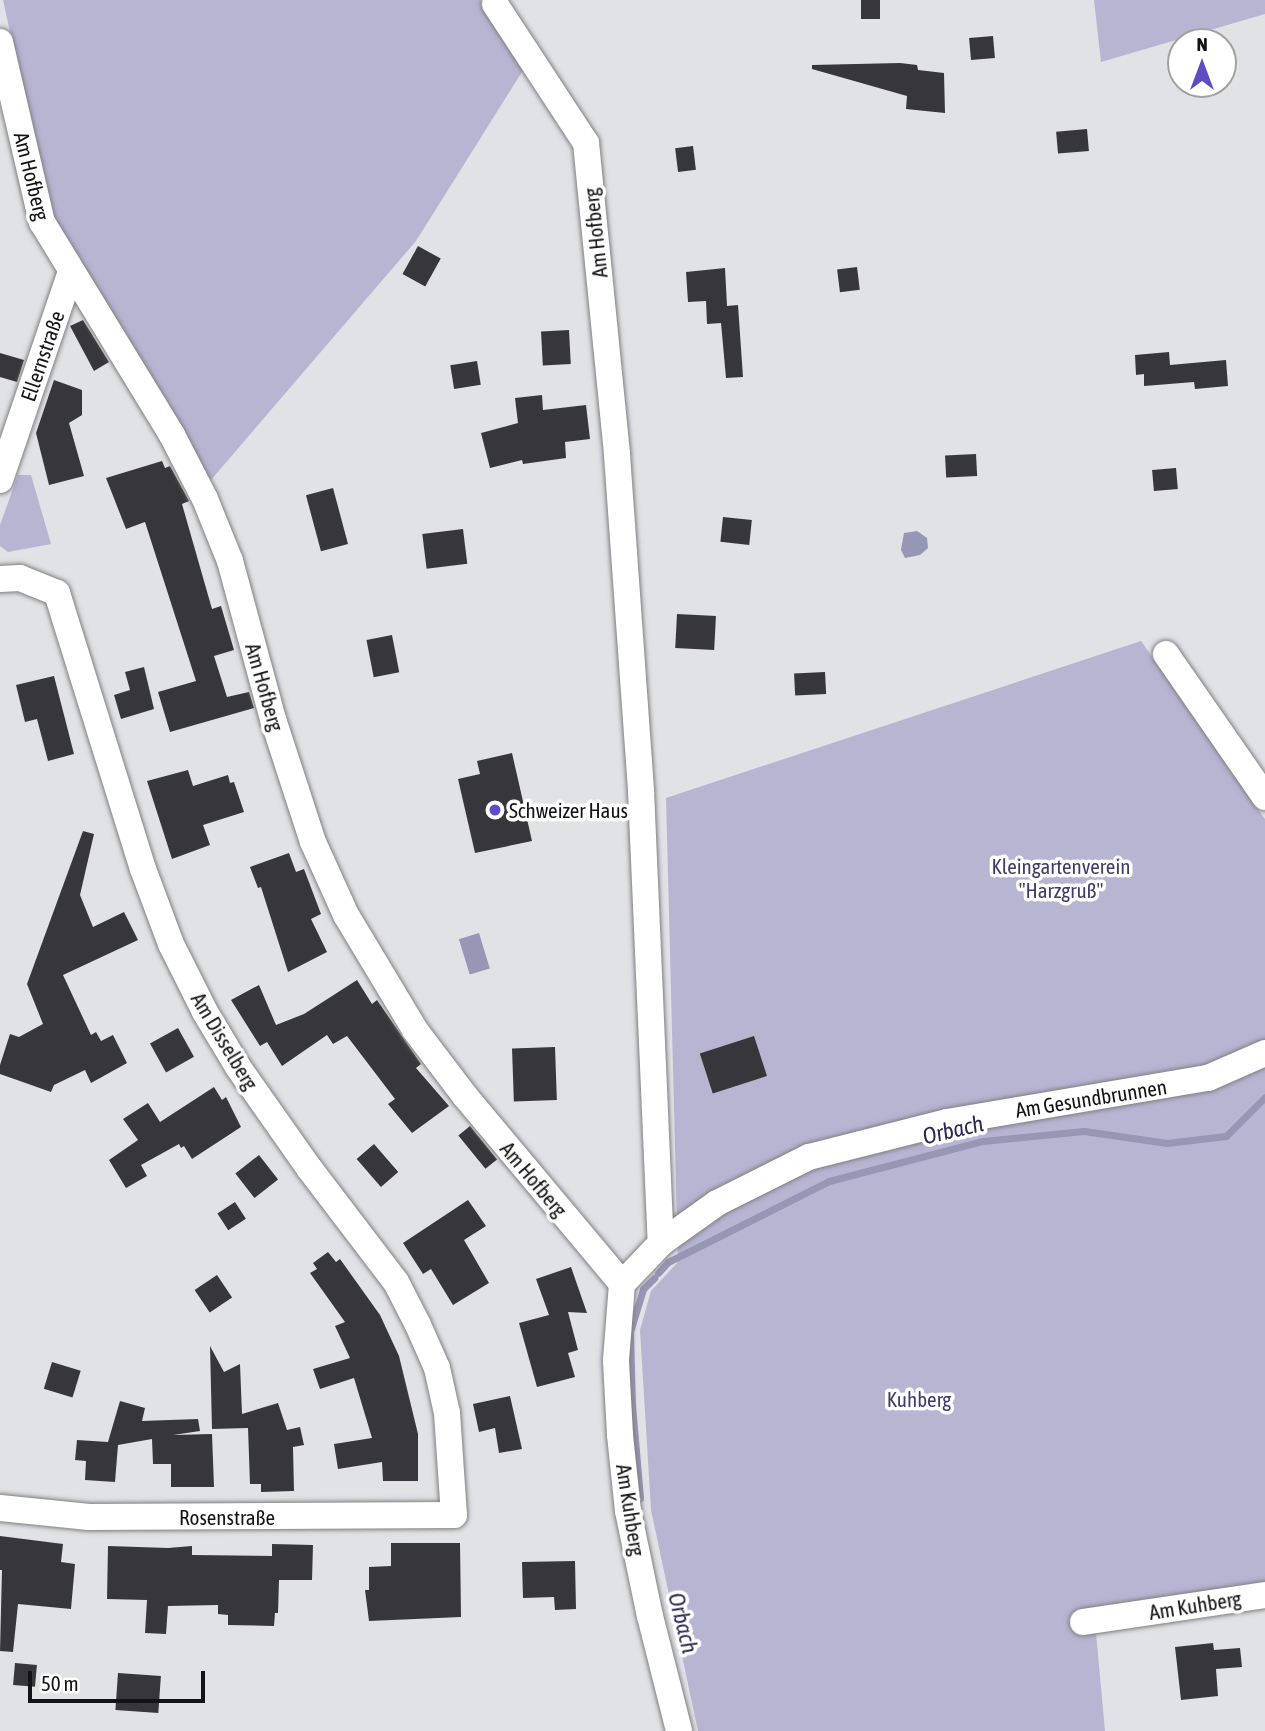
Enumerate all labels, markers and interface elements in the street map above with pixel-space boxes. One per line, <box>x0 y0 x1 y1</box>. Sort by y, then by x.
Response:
north arrow <box>1167 28 1237 98</box>
text: N <box>1196 33 1208 55</box>
street label: Am Hofberg <box>9 129 55 223</box>
street label: Am Hofberg <box>578 187 612 279</box>
street label: Ellernstraße <box>15 307 69 405</box>
street label: Am Hofberg <box>240 640 290 734</box>
place label: Schweizer Haus <box>509 797 628 823</box>
marker: Schweizer Haus <box>487 802 503 818</box>
park label: Kleingartenverein "Harzgruß" <box>992 853 1130 903</box>
street label: Am Disselberg <box>186 988 264 1094</box>
street label: Am Gesundbrunnen <box>1013 1074 1169 1122</box>
water label: Orbach <box>920 1110 986 1150</box>
street label: Am Hofberg <box>495 1136 573 1222</box>
park label: Kuhberg <box>887 1386 951 1412</box>
street label: Am Kuhberg <box>611 1462 651 1558</box>
street label: Rosenstraße <box>179 1504 275 1530</box>
street label: Am Kuhberg <box>1147 1585 1243 1625</box>
water label: Orbach <box>662 1590 704 1656</box>
scale bar <box>32 1658 208 1702</box>
text: 50 m <box>41 1671 79 1695</box>

